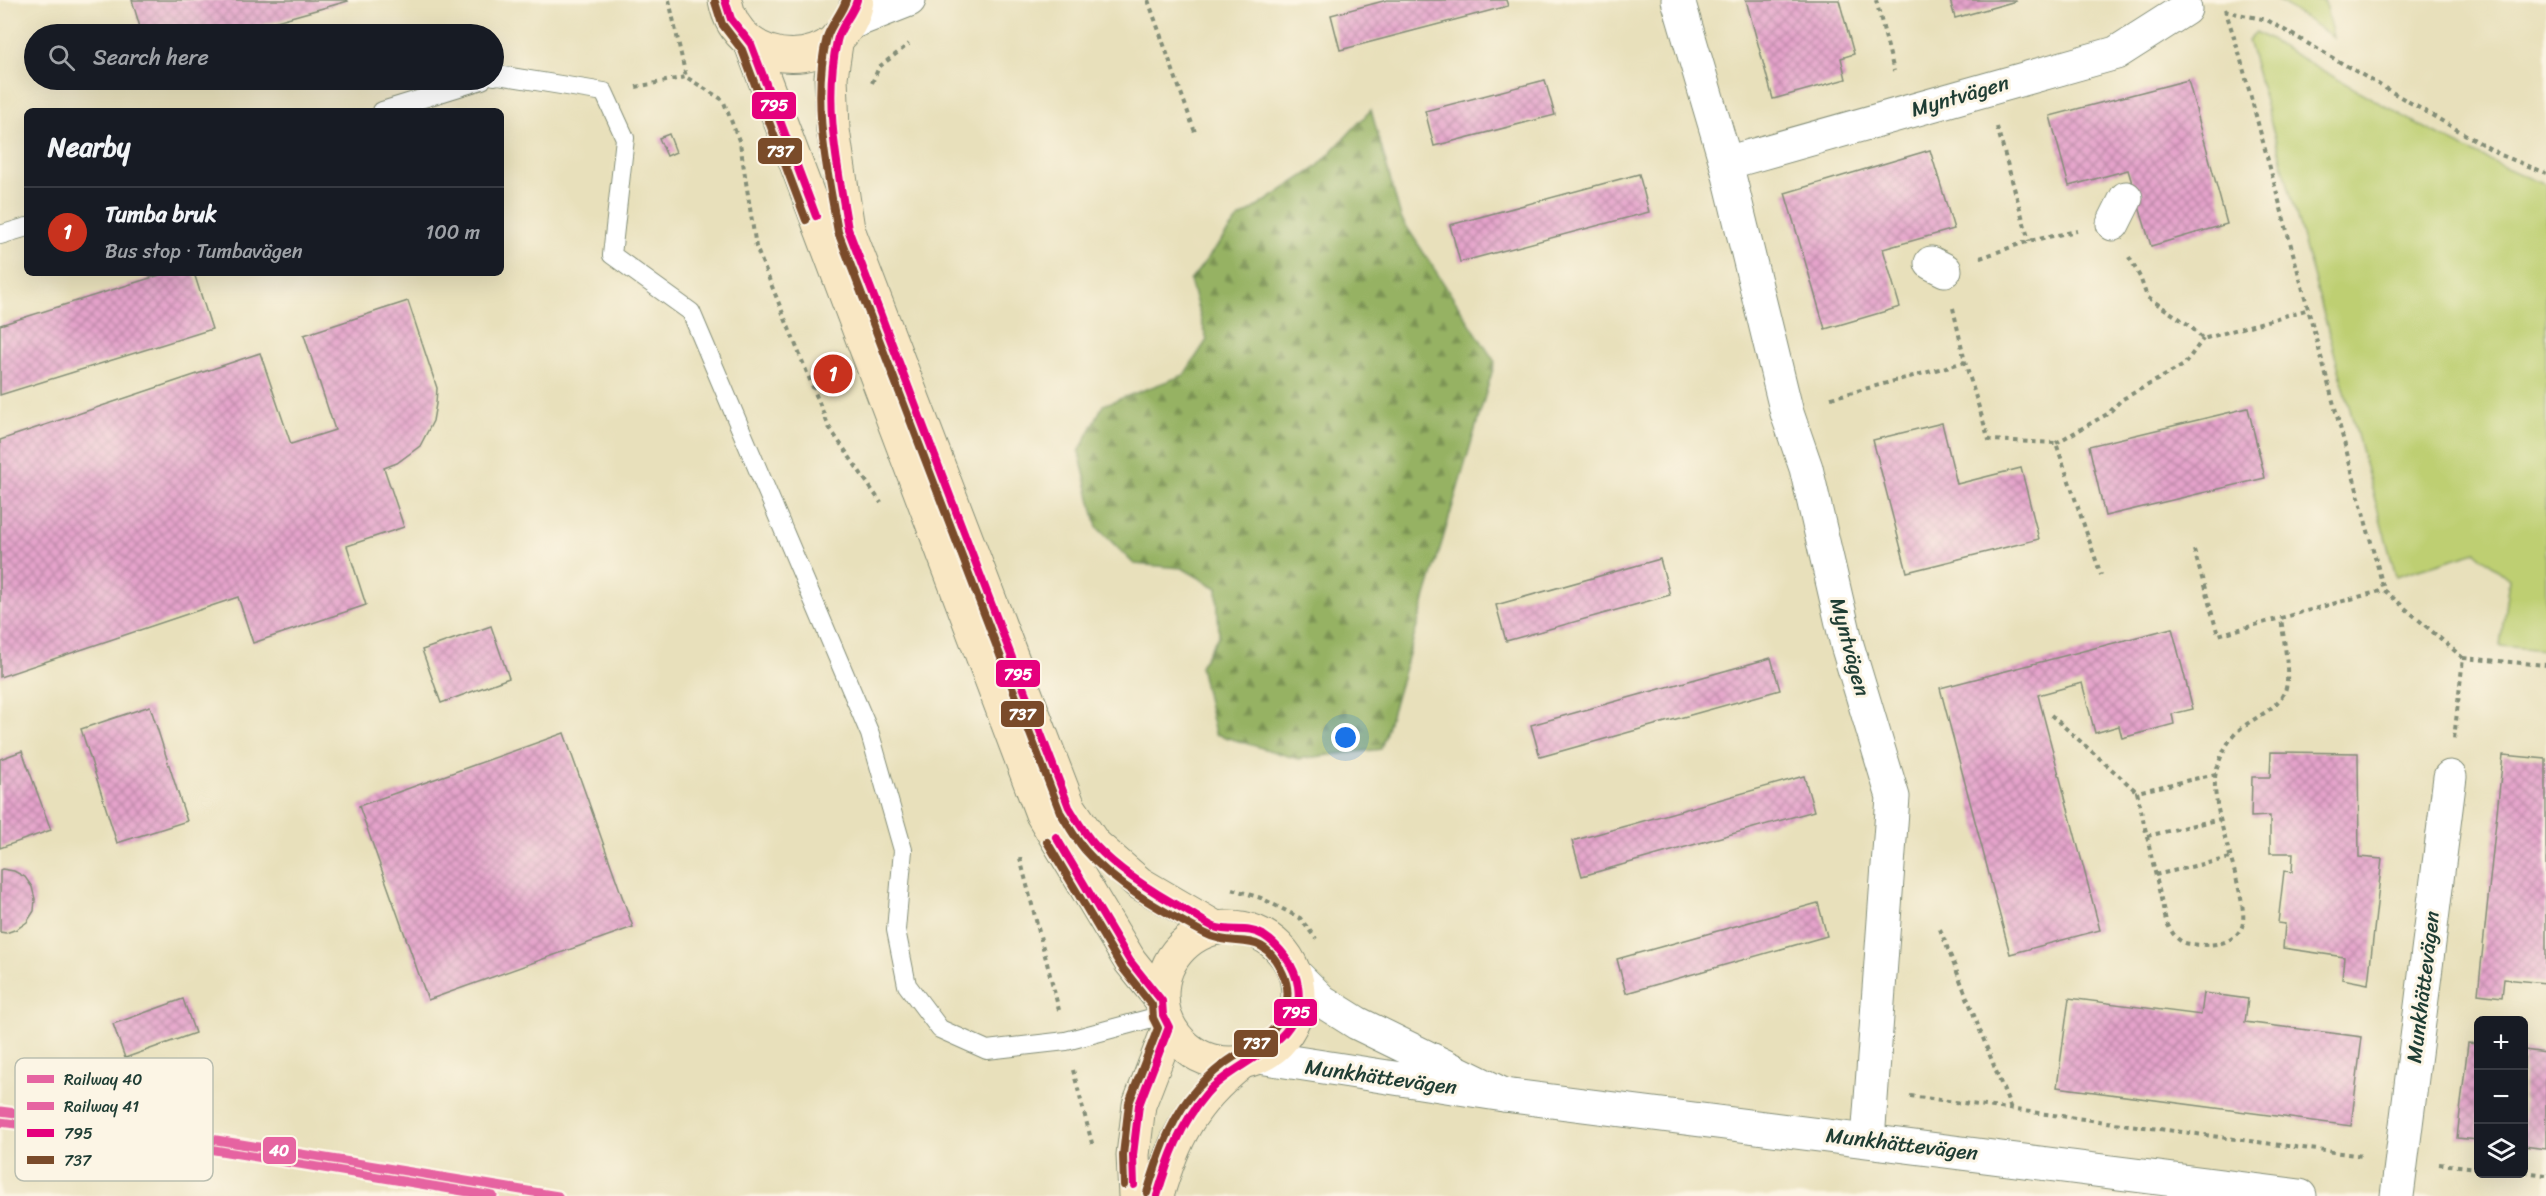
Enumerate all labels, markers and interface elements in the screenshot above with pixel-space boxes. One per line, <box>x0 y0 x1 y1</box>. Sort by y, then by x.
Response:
search box <box>24 24 504 90</box>
text: Search here <box>93 38 209 77</box>
icon: search <box>45 41 78 74</box>
street label: Myntvägen <box>1906 64 2014 128</box>
line badge: 795 <box>751 91 797 120</box>
text: 795 <box>760 91 789 120</box>
text: Nearby <box>48 124 130 170</box>
line badge: 737 <box>757 137 803 165</box>
text: 737 <box>766 137 795 166</box>
text: Tumba bruk <box>105 195 217 234</box>
text: 1 <box>63 215 72 250</box>
text: 100 m <box>426 215 480 250</box>
text: Bus stop · Tumbavägen <box>105 234 302 269</box>
pin: 1 <box>814 352 852 397</box>
street label: Myntvägen <box>1819 593 1881 701</box>
line badge: 795 <box>995 659 1041 688</box>
text: 795 <box>1004 660 1033 689</box>
line badge: 737 <box>1000 700 1045 728</box>
text: 737 <box>1008 700 1037 729</box>
your location <box>1331 723 1360 752</box>
street label: Munkhättevägen <box>2395 909 2451 1065</box>
line badge: 795 <box>1273 998 1318 1027</box>
text: 795 <box>1282 998 1311 1027</box>
map controls <box>2474 1016 2528 1178</box>
button: + <box>2474 1016 2528 1070</box>
line badge: 737 <box>1233 1029 1279 1058</box>
text: 737 <box>1242 1029 1271 1058</box>
street label: Munkhättevägen <box>1303 1048 1459 1106</box>
legend <box>15 1058 213 1181</box>
text: Railway 40 <box>64 1065 142 1094</box>
button: − <box>2474 1070 2528 1124</box>
text: Railway 41 <box>64 1092 139 1121</box>
street label: Munkhättevägen <box>1824 1116 1980 1172</box>
text: 795 <box>64 1119 93 1148</box>
button: layers <box>2474 1124 2528 1178</box>
line badge: 40 <box>262 1136 297 1165</box>
text: 40 <box>268 1136 289 1165</box>
text: 737 <box>64 1146 92 1175</box>

